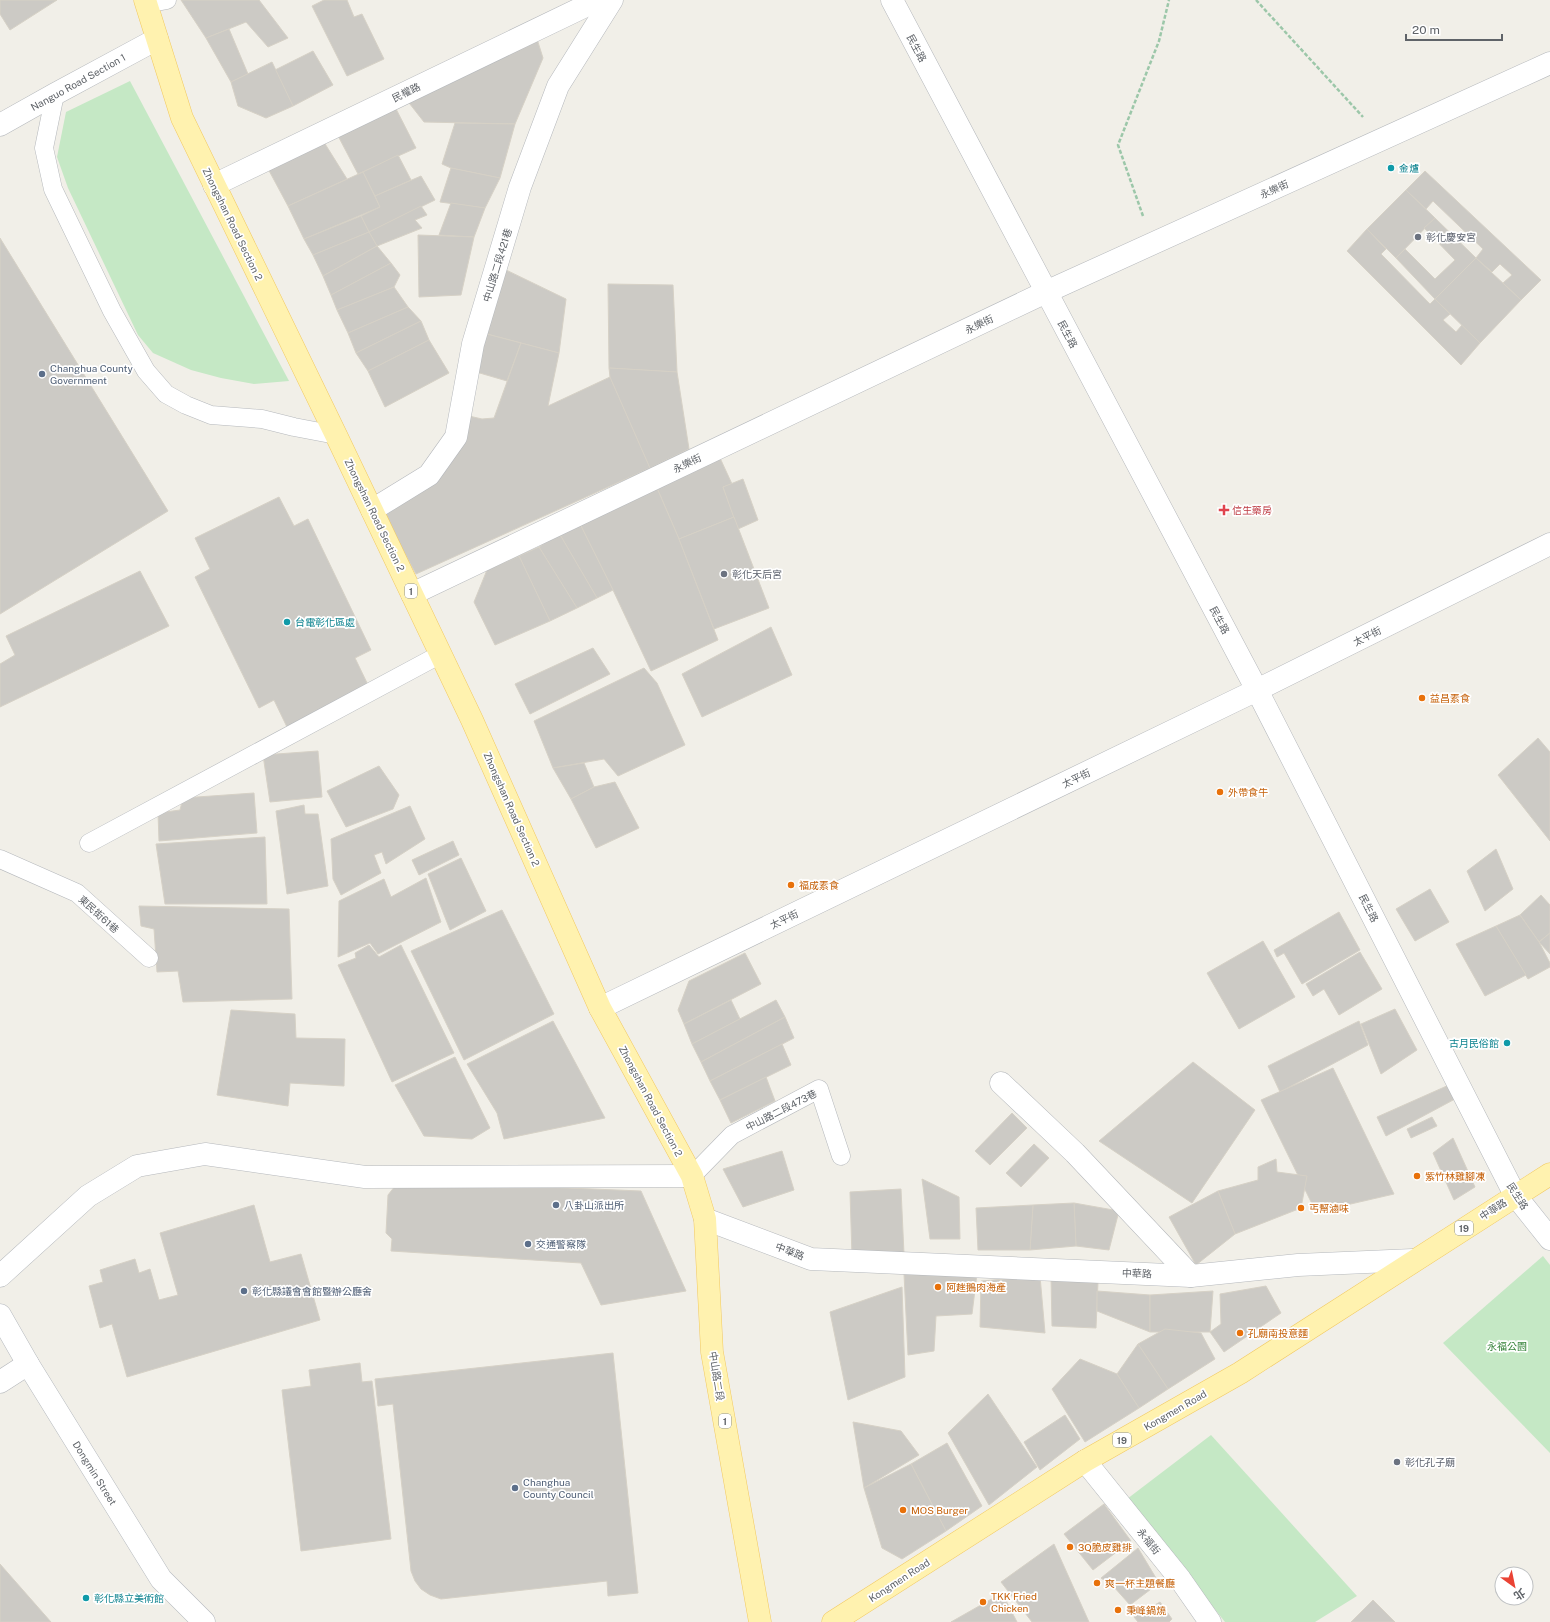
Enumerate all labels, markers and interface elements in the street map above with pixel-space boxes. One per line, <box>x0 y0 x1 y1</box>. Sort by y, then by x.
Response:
scale bar <box>1406 16 1502 42</box>
text: 20 m <box>1412 23 1440 37</box>
street label: 民生路 <box>905 32 929 64</box>
street label: Nanguo Road Section 1 <box>28 51 128 113</box>
street label: 民權路 <box>390 80 422 104</box>
place label: 金爐 <box>1399 162 1419 174</box>
marker: 金爐 <box>1386 163 1396 173</box>
street label: Zhongshan Road Section 2 <box>200 166 266 282</box>
street label: 永樂街 <box>1258 177 1290 201</box>
street label: 中山路二段421巷 <box>480 227 514 303</box>
place label: 彰化慶安宮 <box>1426 231 1476 243</box>
marker: 彰化慶安宮 <box>1413 232 1423 242</box>
street label: 永樂街 <box>963 312 995 336</box>
street label: 民生路 <box>1056 318 1080 350</box>
place label: Changhua County Government <box>50 362 134 386</box>
marker: Changhua County Government <box>37 369 47 379</box>
street label: 永樂街 <box>671 451 703 475</box>
street label: Zhongshan Road Section 2 <box>342 457 408 573</box>
place label: 信生藥房 <box>1232 504 1272 516</box>
marker: 信生藥房 <box>1219 505 1229 515</box>
place label: 彰化天后宮 <box>732 568 782 580</box>
marker: 彰化天后宮 <box>719 569 729 579</box>
road number: 1 <box>405 584 417 598</box>
street label: 民生路 <box>1208 604 1232 636</box>
place label: 台電彰化區處 <box>295 616 355 628</box>
marker: 台電彰化區處 <box>282 617 292 627</box>
street label: 太平街 <box>1351 624 1383 648</box>
place label: 益昌素食 <box>1430 692 1470 704</box>
marker: 益昌素食 <box>1417 693 1427 703</box>
street label: Zhongshan Road Section 2 <box>481 750 543 868</box>
street label: 太平街 <box>1060 766 1092 790</box>
place label: 外帶食牛 <box>1228 786 1268 798</box>
marker: 外帶食牛 <box>1215 787 1225 797</box>
place label: 福成素食 <box>799 879 839 891</box>
marker: 福成素食 <box>786 880 796 890</box>
street label: 民生路 <box>1357 892 1381 924</box>
street label: 東民街61巷 <box>76 893 122 935</box>
street label: 太平街 <box>768 907 800 931</box>
place label: 古月民俗館 <box>1449 1037 1499 1049</box>
marker: 古月民俗館 <box>1502 1038 1512 1048</box>
street label: Zhongshan Road Section 2 <box>617 1044 685 1159</box>
street label: 中山路二段473巷 <box>743 1087 819 1133</box>
place label: 紫竹林雞腳凍 <box>1425 1170 1485 1182</box>
marker: 紫竹林雞腳凍 <box>1412 1171 1422 1181</box>
street label: 民生路 <box>1505 1180 1531 1212</box>
street label: 中華路 <box>1477 1196 1509 1222</box>
place label: 八卦山派出所 <box>564 1199 624 1211</box>
marker: 八卦山派出所 <box>551 1200 561 1210</box>
place label: 丐幫滷味 <box>1309 1202 1349 1214</box>
marker: 丐幫滷味 <box>1296 1203 1306 1213</box>
road number: 19 <box>1455 1221 1473 1235</box>
place label: 交通警察隊 <box>536 1238 586 1250</box>
marker: 交通警察隊 <box>523 1239 533 1249</box>
street label: 中華路 <box>774 1240 806 1262</box>
street label: 中華路 <box>1122 1266 1152 1280</box>
place label: 阿趖鵝肉海產 <box>946 1281 1006 1293</box>
marker: 阿趖鵝肉海產 <box>933 1282 943 1292</box>
place label: 彰化縣議會會館暨辦公廳舍 <box>252 1285 372 1297</box>
marker: 彰化縣議會會館暨辦公廳舍 <box>239 1286 249 1296</box>
place label: 孔廟南投意麵 <box>1248 1327 1308 1339</box>
marker: 孔廟南投意麵 <box>1235 1328 1245 1338</box>
park label: 永福公園 <box>1487 1340 1527 1352</box>
street label: 中山路二段 <box>707 1350 727 1402</box>
street label: Kongmen Road <box>1142 1387 1209 1433</box>
road number: 1 <box>719 1414 731 1428</box>
road number: 19 <box>1113 1433 1131 1447</box>
street label: Dongmin Street <box>71 1439 120 1507</box>
place label: 彰化孔子廟 <box>1405 1456 1455 1468</box>
marker: 彰化孔子廟 <box>1392 1457 1402 1467</box>
place label: Changhua County Council <box>523 1476 594 1500</box>
marker: Changhua County Council <box>510 1483 520 1493</box>
place label: MOS Burger <box>911 1504 968 1516</box>
marker: MOS Burger <box>898 1505 908 1515</box>
street label: 永福街 <box>1135 1526 1163 1556</box>
place label: 3Q脆皮雞排 <box>1078 1541 1132 1553</box>
marker: 3Q脆皮雞排 <box>1065 1542 1075 1552</box>
street label: Kongmen Road <box>866 1556 932 1604</box>
north arrow <box>1494 1566 1534 1606</box>
place label: 爽一杯主題餐廳 <box>1105 1577 1175 1589</box>
marker: 爽一杯主題餐廳 <box>1092 1578 1102 1588</box>
text: 北 <box>1512 1586 1527 1602</box>
place label: TKK Fried Chicken <box>991 1590 1037 1614</box>
place label: 彰化縣立美術館 <box>94 1592 164 1604</box>
marker: 彰化縣立美術館 <box>81 1593 91 1603</box>
marker: TKK Fried Chicken <box>978 1597 988 1607</box>
place label: 秉峰鍋燒 <box>1126 1604 1166 1616</box>
marker: 秉峰鍋燒 <box>1113 1605 1123 1615</box>

